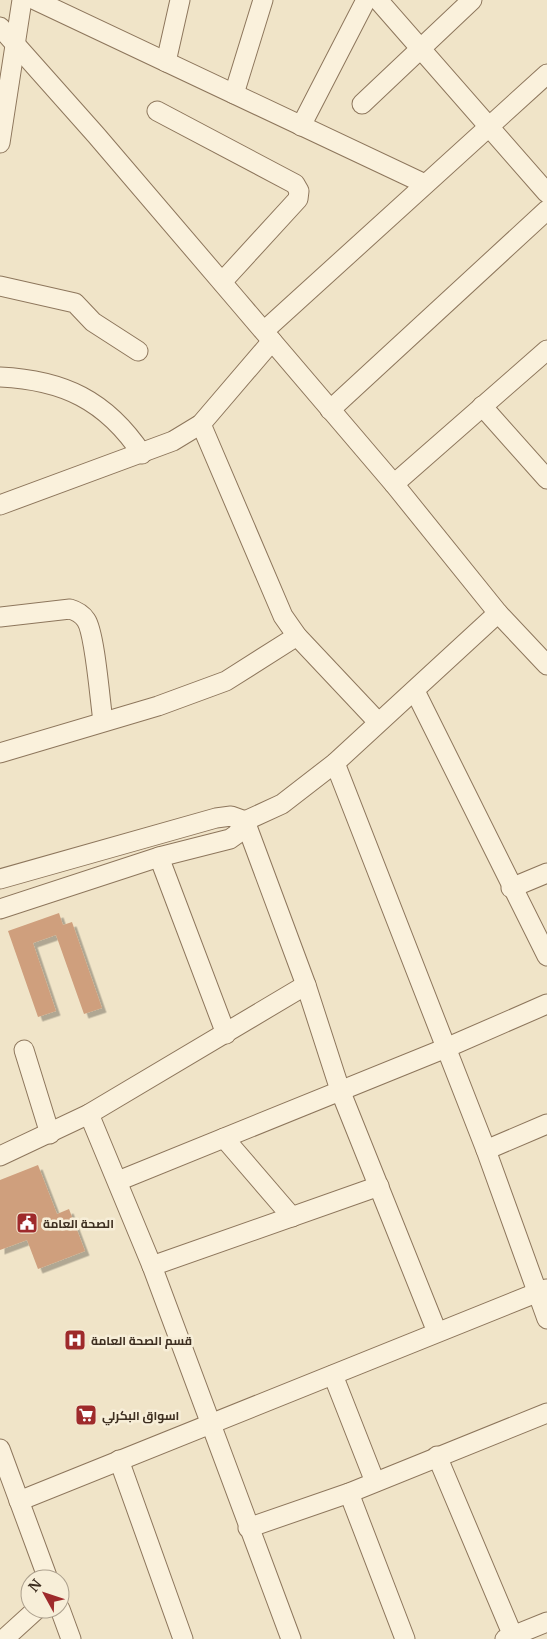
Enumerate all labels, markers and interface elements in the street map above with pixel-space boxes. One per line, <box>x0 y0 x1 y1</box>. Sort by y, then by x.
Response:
public building icon: الصحة العامة <box>15 1211 39 1235</box>
place label: الصحة العامة <box>43 1216 114 1231</box>
hospital icon: قسم الصحة العامة <box>63 1328 87 1352</box>
place label: قسم الصحة العامة <box>91 1333 192 1349</box>
supermarket icon: اسواق البكرلي <box>74 1403 98 1427</box>
place label: اسواق البكرلي <box>102 1408 179 1426</box>
north arrow <box>20 1569 70 1619</box>
text: N <box>25 1576 45 1596</box>

